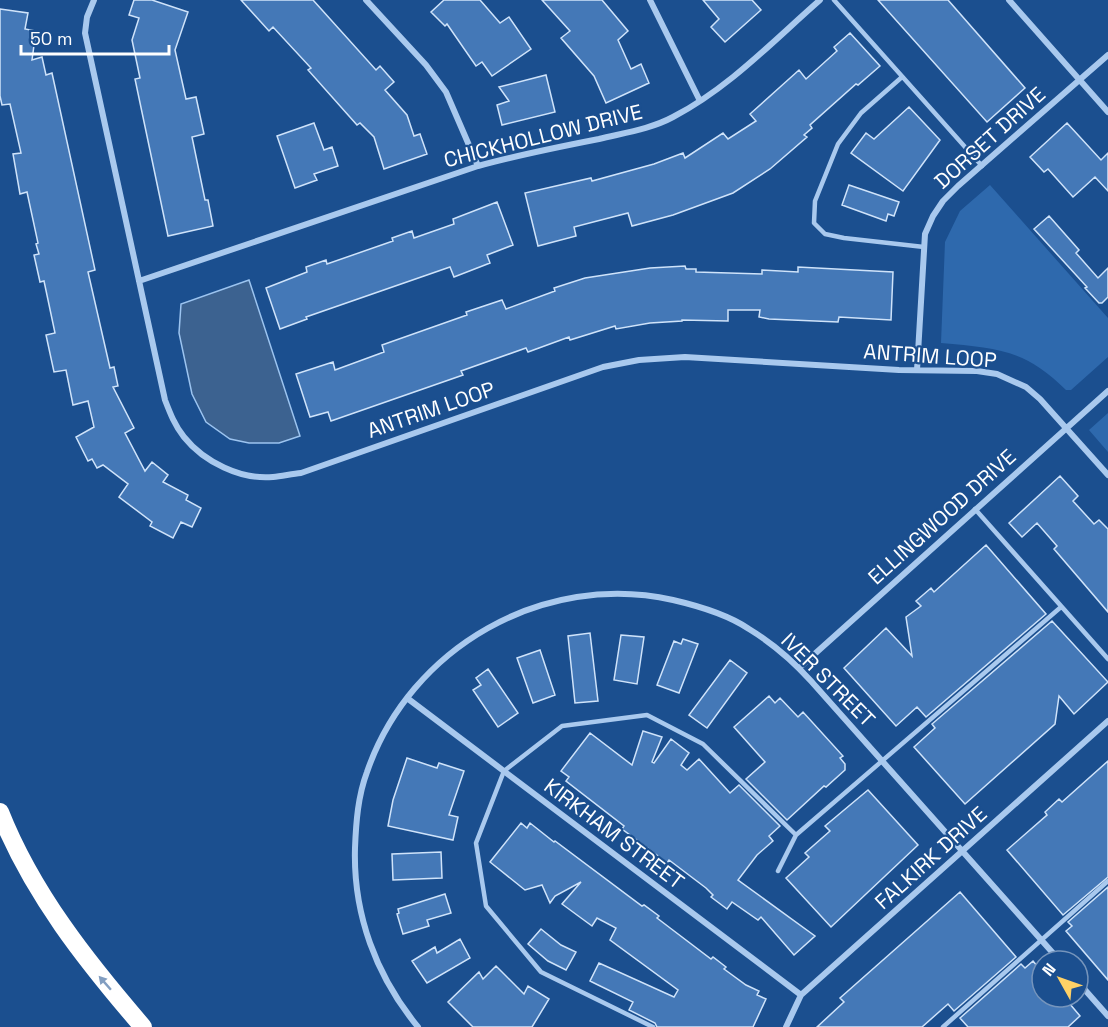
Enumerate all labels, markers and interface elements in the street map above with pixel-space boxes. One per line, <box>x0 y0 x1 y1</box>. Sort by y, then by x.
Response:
scale bar <box>21 18 170 56</box>
text: 50 m <box>30 27 72 50</box>
street label: DORSET DRIVE <box>929 81 1051 195</box>
street label: CHICKHOLLOW DRIVE <box>441 98 645 173</box>
street label: ANTRIM LOOP <box>863 337 997 374</box>
street label: ANTRIM LOOP <box>363 375 498 444</box>
street label: ELLINGWOOD DRIVE <box>862 443 1021 590</box>
street label: IVER STREET <box>776 627 881 732</box>
street label: KIRKHAM STREET <box>539 772 690 895</box>
street label: FALKIRK DRIVE <box>869 800 992 915</box>
north arrow <box>1030 949 1090 1009</box>
text: N <box>1037 959 1060 981</box>
one-way arrow <box>99 976 112 991</box>

